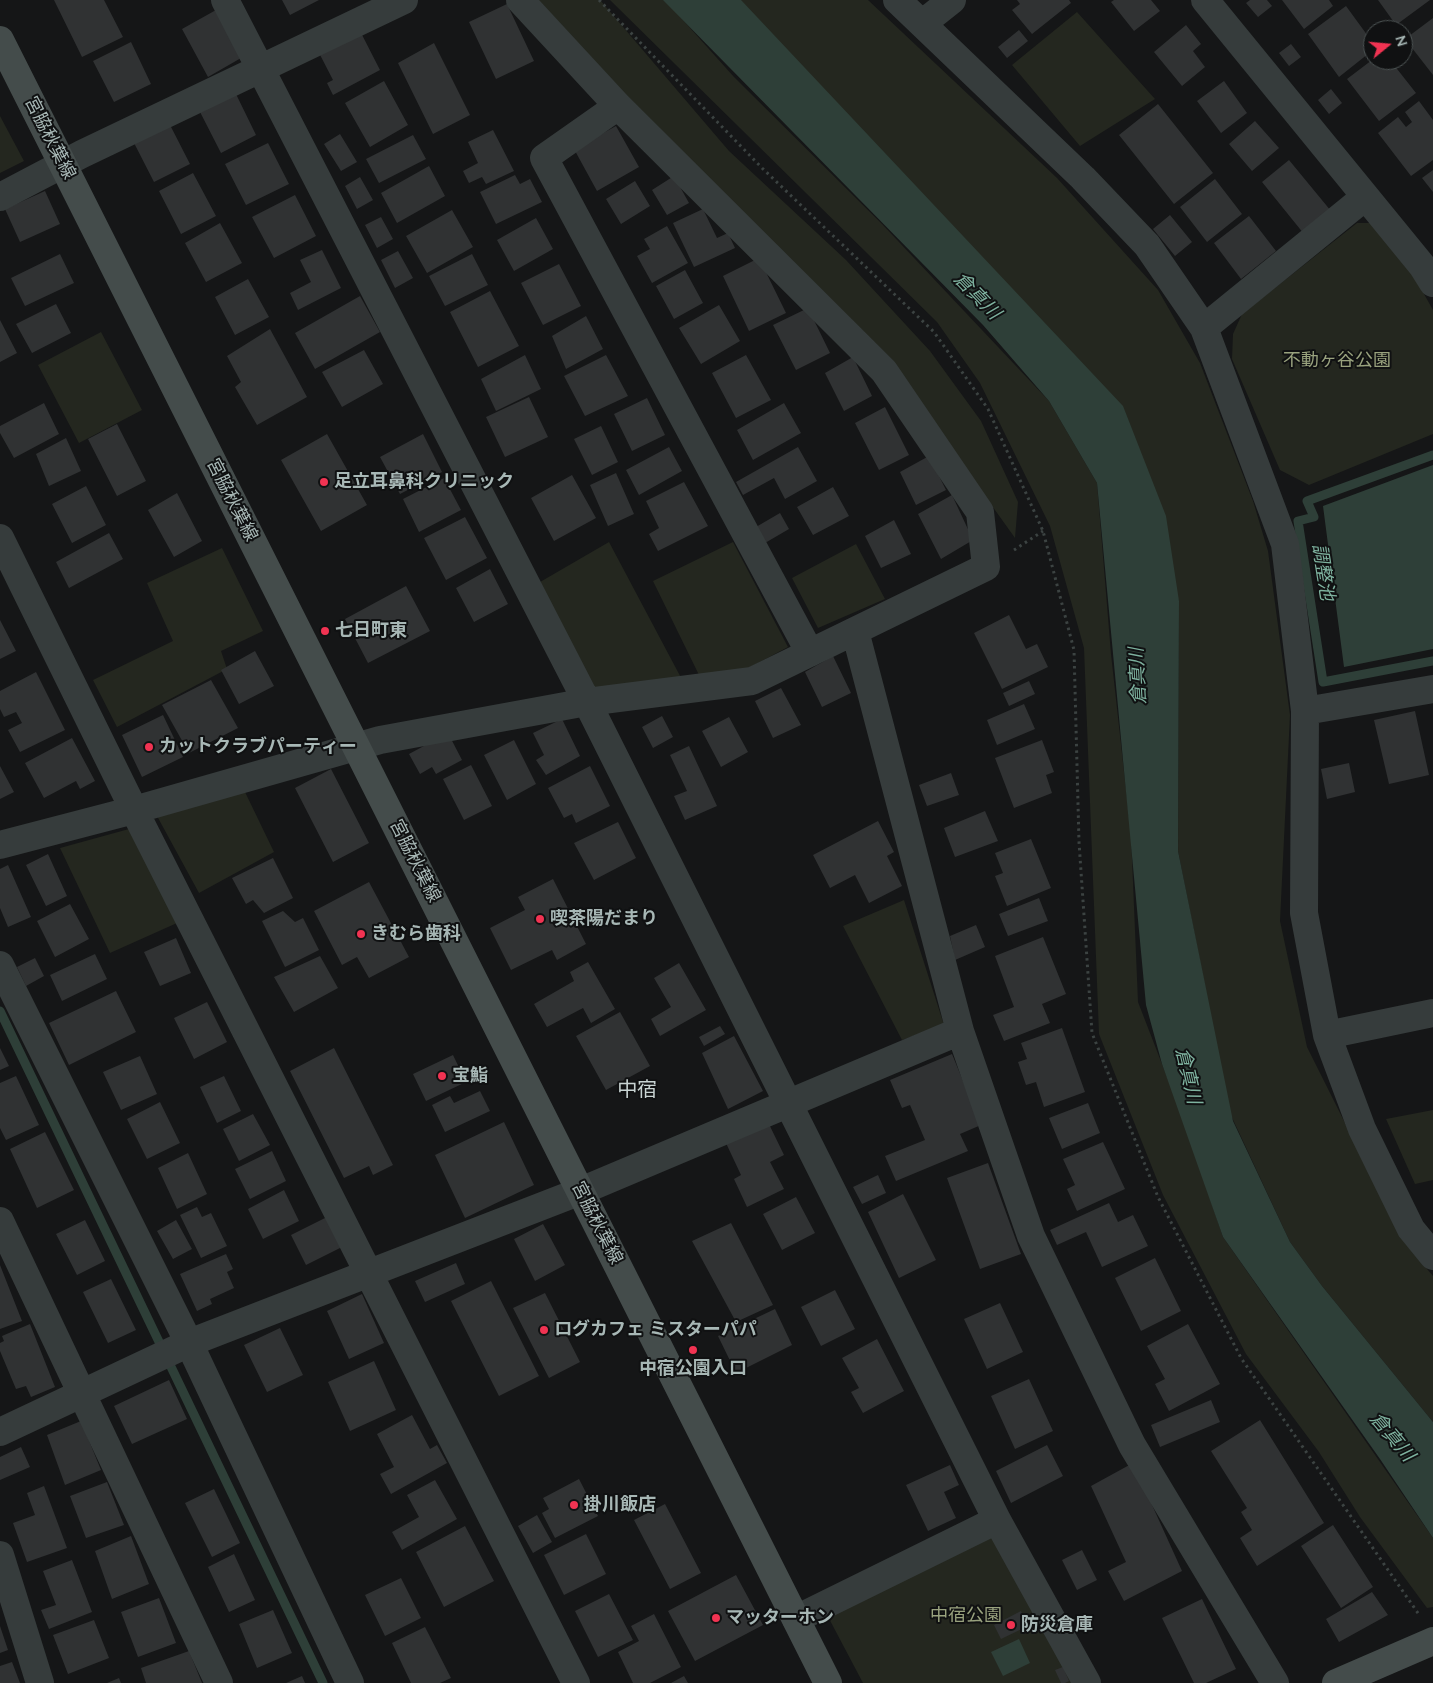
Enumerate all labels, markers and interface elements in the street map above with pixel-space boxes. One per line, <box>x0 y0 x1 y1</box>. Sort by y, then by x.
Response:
north arrow <box>1363 20 1413 70</box>
text: N <box>1391 33 1412 49</box>
street label: 宮脇秋葉線 <box>20 93 80 183</box>
water label: 倉真川 <box>949 268 1005 324</box>
park label: 不動ヶ谷公園 <box>1283 350 1391 372</box>
street label: 宮脇秋葉線 <box>202 455 262 545</box>
place label: 足立耳鼻科クリニック <box>334 471 514 493</box>
marker: 足立耳鼻科クリニック <box>318 476 330 488</box>
water label: 調整池 <box>1307 542 1339 602</box>
place label: 七日町東 <box>335 620 407 642</box>
marker: 七日町東 <box>319 625 331 637</box>
water label: 倉真川 <box>1125 647 1151 705</box>
place label: カットクラブパーティー <box>159 736 357 758</box>
marker: カットクラブパーティー <box>143 741 155 753</box>
street label: 宮脇秋葉線 <box>385 816 445 906</box>
place label: 喫茶陽だまり <box>550 908 658 930</box>
marker: 喫茶陽だまり <box>534 913 546 925</box>
place label: きむら歯科 <box>371 923 461 945</box>
marker: きむら歯科 <box>355 928 367 940</box>
water label: 倉真川 <box>1170 1046 1206 1106</box>
place label: 宝鮨 <box>452 1065 488 1087</box>
marker: 宝鮨 <box>436 1070 448 1082</box>
district label: 中宿 <box>617 1078 657 1102</box>
street label: 宮脇秋葉線 <box>567 1178 627 1268</box>
place label: ログカフェ ミスターパパ <box>554 1319 757 1341</box>
marker: ログカフェ ミスターパパ <box>538 1324 550 1336</box>
marker: 中宿公園入口 <box>687 1344 699 1356</box>
place label: 中宿公園入口 <box>639 1358 747 1380</box>
water label: 倉真川 <box>1365 1408 1419 1466</box>
place label: 掛川飯店 <box>584 1494 656 1516</box>
marker: 掛川飯店 <box>568 1499 580 1511</box>
park label: 中宿公園 <box>930 1605 1002 1627</box>
place label: マッターホン <box>726 1607 834 1629</box>
marker: マッターホン <box>710 1612 722 1624</box>
place label: 防災倉庫 <box>1021 1614 1093 1636</box>
marker: 防災倉庫 <box>1005 1619 1017 1631</box>

